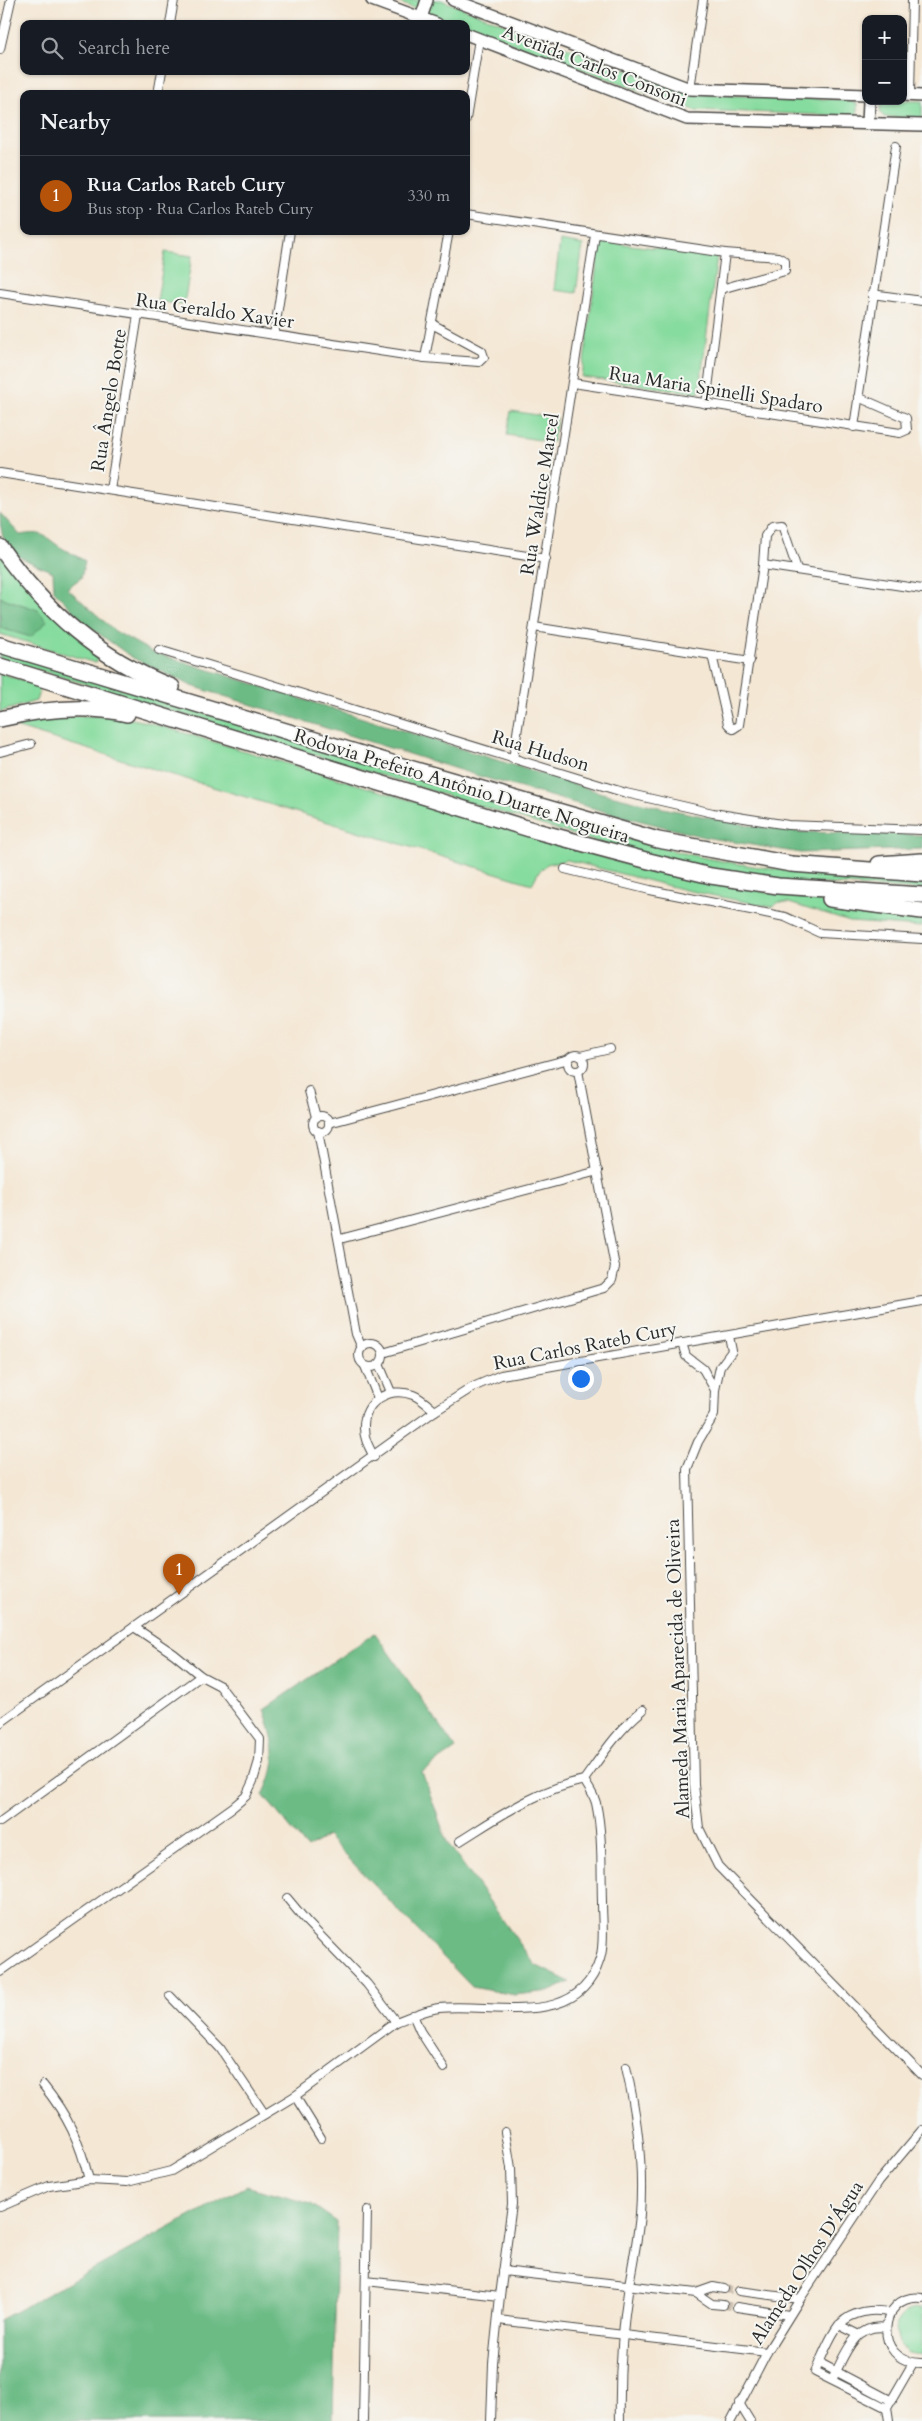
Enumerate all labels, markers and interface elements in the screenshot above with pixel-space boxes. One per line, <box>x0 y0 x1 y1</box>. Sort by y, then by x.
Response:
map controls <box>862 15 907 105</box>
button: + <box>862 15 907 60</box>
street label: Avenida Carlos Consoni <box>499 19 691 113</box>
search box <box>20 20 470 75</box>
icon: search <box>38 34 66 62</box>
text: Search here <box>78 35 170 61</box>
button: − <box>862 60 907 105</box>
text: Nearby <box>40 108 111 137</box>
text: Rua Carlos Rateb Cury <box>87 172 285 198</box>
text: 1 <box>52 185 60 207</box>
text: 330 m <box>408 185 450 207</box>
text: Bus stop · Rua Carlos Rateb Cury <box>87 198 313 220</box>
street label: Rua Geraldo Xavier <box>134 287 296 335</box>
street label: Rua Ângelo Botte <box>84 327 133 474</box>
street label: Rua Maria Spinelli Spadaro <box>607 360 825 420</box>
street label: Rua Waldice Marcel <box>514 411 566 577</box>
street label: Rodovia Prefeito Antônio Duarte Nogueira <box>291 722 633 849</box>
street label: Rua Hudson <box>489 724 593 778</box>
street label: Rua Carlos Rateb Cury <box>491 1315 679 1377</box>
your location <box>568 1366 594 1392</box>
street label: Alameda Maria Aparecida de Oliveira <box>660 1518 696 1820</box>
pin: 1 <box>163 1554 195 1595</box>
street label: Alameda Olhos D'Água <box>744 2176 870 2350</box>

